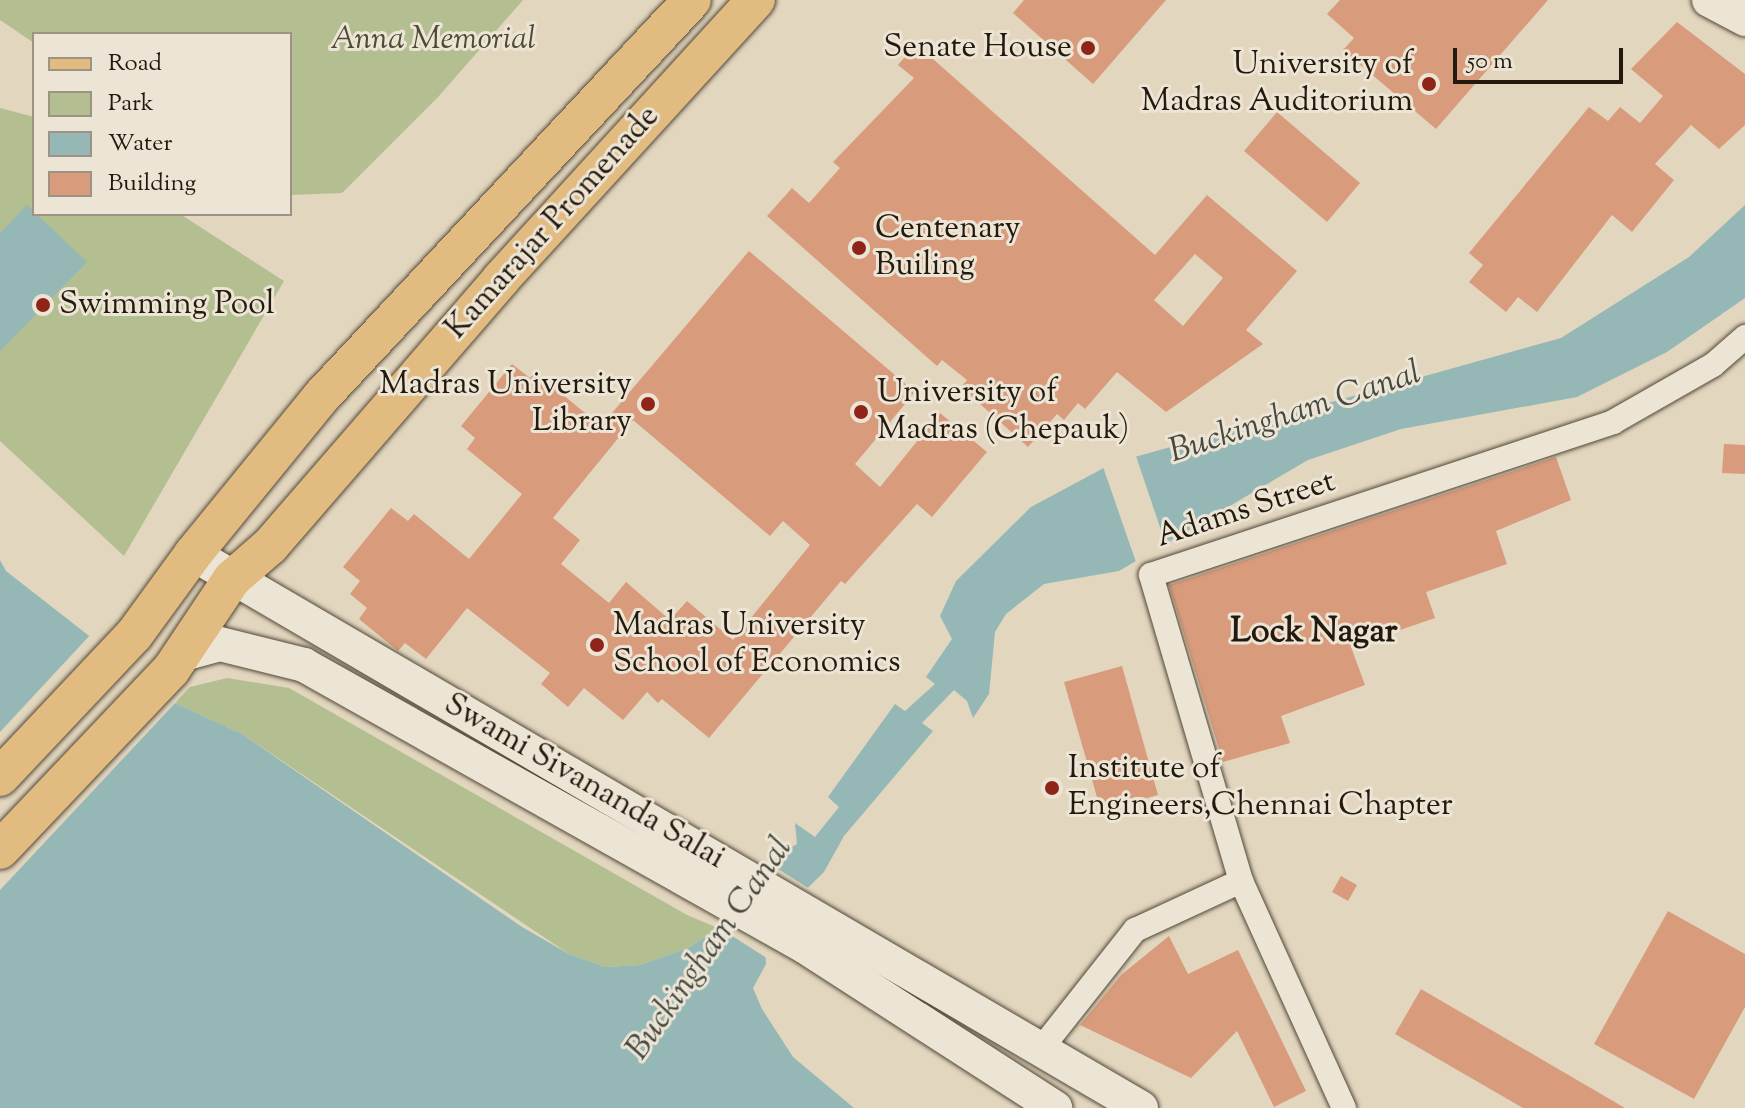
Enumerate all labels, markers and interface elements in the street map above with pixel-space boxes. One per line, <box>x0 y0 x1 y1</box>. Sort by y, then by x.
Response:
park label: Anna Memorial <box>330 21 536 59</box>
place label: Senate House <box>883 29 1072 67</box>
legend <box>32 32 292 216</box>
scale bar <box>1457 32 1627 82</box>
marker: Senate House <box>1079 39 1097 57</box>
text: 50 m <box>1467 45 1513 79</box>
text: Road <box>108 47 162 81</box>
place label: University of Madras Auditorium <box>1141 47 1413 122</box>
marker: University of Madras Auditorium <box>1420 75 1438 93</box>
text: Park <box>108 87 154 121</box>
street label: Kamarajar Promenade <box>438 98 668 348</box>
text: Water <box>108 127 172 161</box>
text: Building <box>108 167 196 201</box>
place label: Centenary Builing <box>875 211 1020 286</box>
marker: Centenary Builing <box>850 239 868 257</box>
place label: Swimming Pool <box>59 286 275 324</box>
marker: Swimming Pool <box>34 296 52 314</box>
water label: Buckingham Canal <box>1164 353 1426 473</box>
place label: Madras University Library <box>379 367 632 442</box>
place label: University of Madras (Chepauk) <box>877 375 1129 450</box>
marker: Madras University Library <box>639 395 657 413</box>
marker: University of Madras (Chepauk) <box>852 403 870 421</box>
street label: Adams Street <box>1152 463 1340 557</box>
place label: Madras University School of Economics <box>613 608 901 683</box>
district label: Lock Nagar <box>1231 613 1397 653</box>
marker: Madras University School of Economics <box>588 636 606 654</box>
street label: Swami Sivananda Salai <box>437 686 731 878</box>
place label: Institute of Engineers,Chennai Chapter <box>1068 751 1453 826</box>
marker: Institute of Engineers,Chennai Chapter <box>1043 779 1061 797</box>
water label: Buckingham Canal <box>618 830 802 1068</box>

